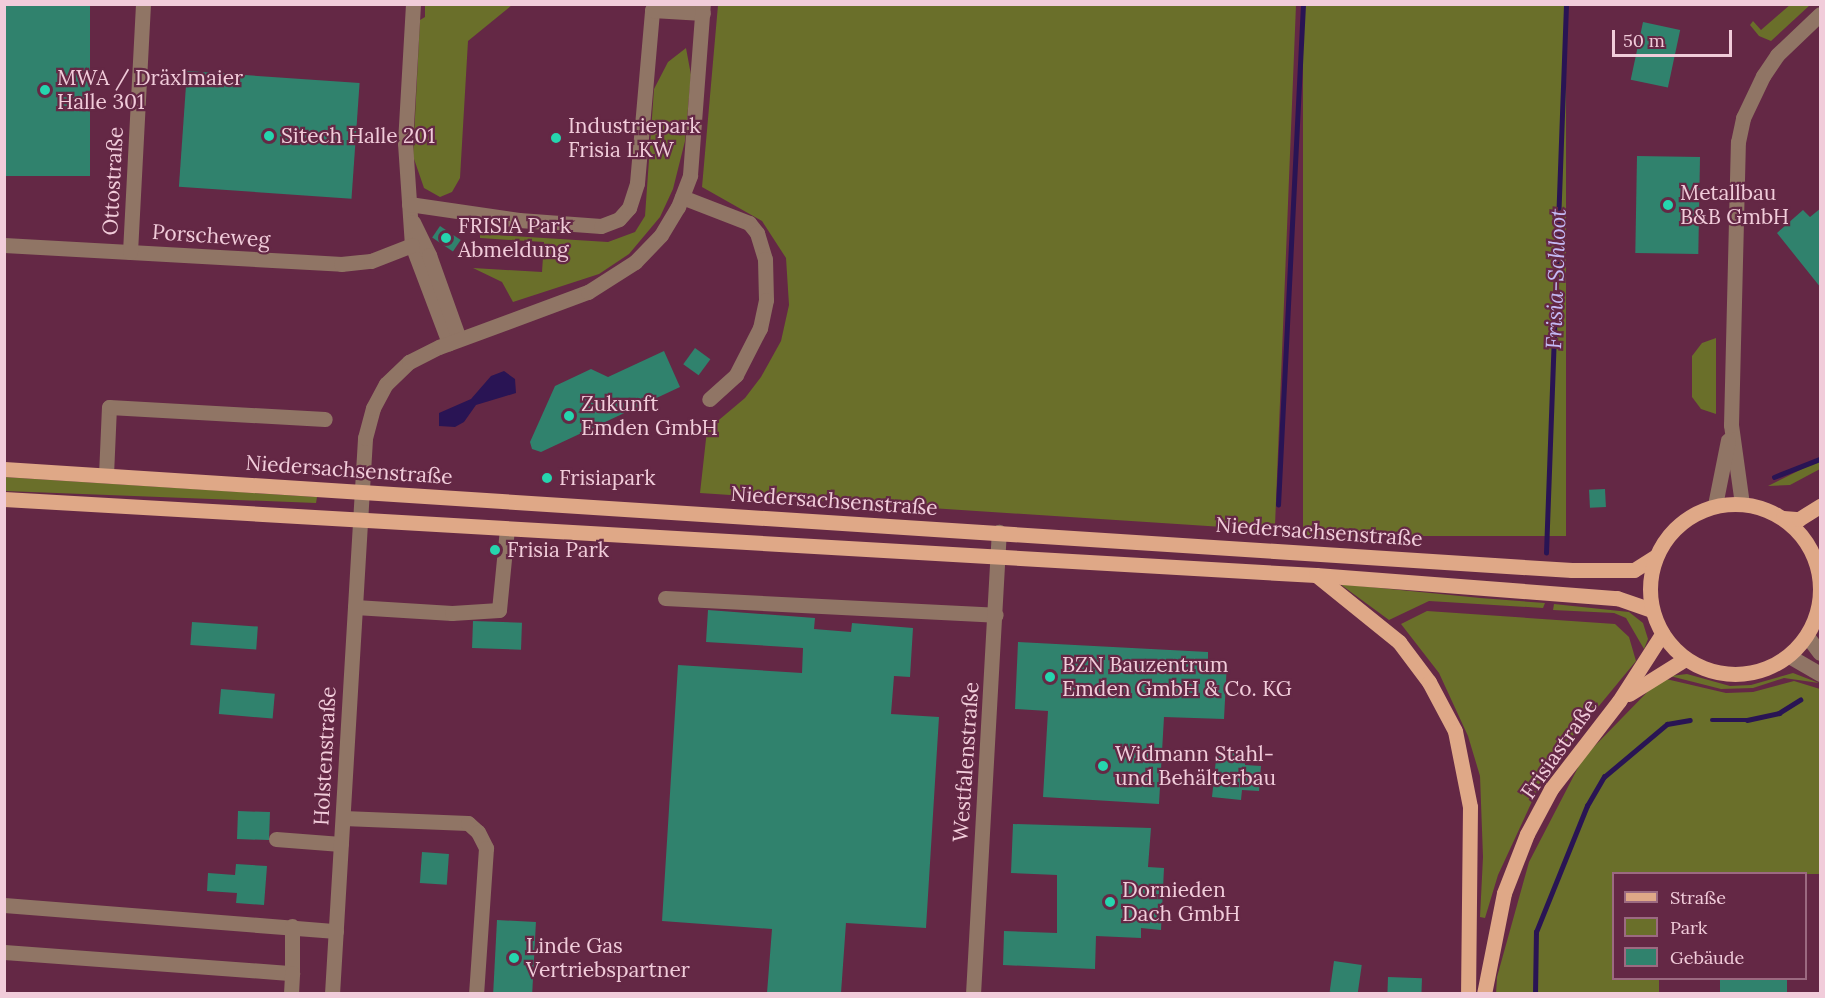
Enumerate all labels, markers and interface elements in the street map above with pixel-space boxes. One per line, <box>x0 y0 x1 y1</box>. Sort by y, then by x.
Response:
scale bar <box>1615 18 1735 56</box>
text: 50 m <box>1623 29 1665 52</box>
place label: MWA / Dräxlmaier Halle 301 <box>57 65 243 115</box>
marker: MWA / Dräxlmaier Halle 301 <box>38 83 52 97</box>
place label: Industriepark Frisia LKW <box>568 113 701 163</box>
place label: Sitech Halle 201 <box>281 123 435 149</box>
street label: Ottostraße <box>98 126 128 236</box>
marker: Sitech Halle 201 <box>262 129 276 143</box>
marker: Industriepark Frisia LKW <box>549 131 563 145</box>
place label: Metallbau B&B GmbH <box>1680 180 1789 230</box>
marker: Metallbau B&B GmbH <box>1661 198 1675 212</box>
water label: Frisia-Schloot <box>1540 208 1572 350</box>
place label: FRISIA Park Abmeldung <box>458 213 571 263</box>
street label: Porscheweg <box>151 219 271 253</box>
marker: FRISIA Park Abmeldung <box>439 231 453 245</box>
place label: Zukunft Emden GmbH <box>581 391 718 441</box>
marker: Zukunft Emden GmbH <box>562 409 576 423</box>
street label: Niedersachsenstraße <box>245 450 453 490</box>
place label: Frisiapark <box>559 465 655 491</box>
marker: Frisiapark <box>540 471 554 485</box>
street label: Niedersachsenstraße <box>730 481 938 521</box>
street label: Niedersachsenstraße <box>1215 512 1423 552</box>
place label: Frisia Park <box>507 537 609 563</box>
marker: Frisia Park <box>488 543 502 557</box>
place label: BZN Bauzentrum Emden GmbH & Co. KG <box>1062 652 1292 702</box>
marker: BZN Bauzentrum Emden GmbH & Co. KG <box>1043 670 1057 684</box>
street label: Westfalenstraße <box>948 681 984 843</box>
street label: Holstenstraße <box>309 686 341 826</box>
street label: Frisiastraße <box>1515 694 1603 804</box>
place label: Widmann Stahl- und Behälterbau <box>1115 741 1276 791</box>
marker: Widmann Stahl- und Behälterbau <box>1096 759 1110 773</box>
legend <box>1612 872 1807 980</box>
place label: Dornieden Dach GmbH <box>1122 877 1241 927</box>
text: Straße <box>1670 886 1726 909</box>
marker: Dornieden Dach GmbH <box>1103 895 1117 909</box>
text: Park <box>1670 916 1707 939</box>
place label: Linde Gas Vertriebspartner <box>526 933 690 983</box>
text: Gebäude <box>1670 946 1744 969</box>
marker: Linde Gas Vertriebspartner <box>507 951 521 965</box>

